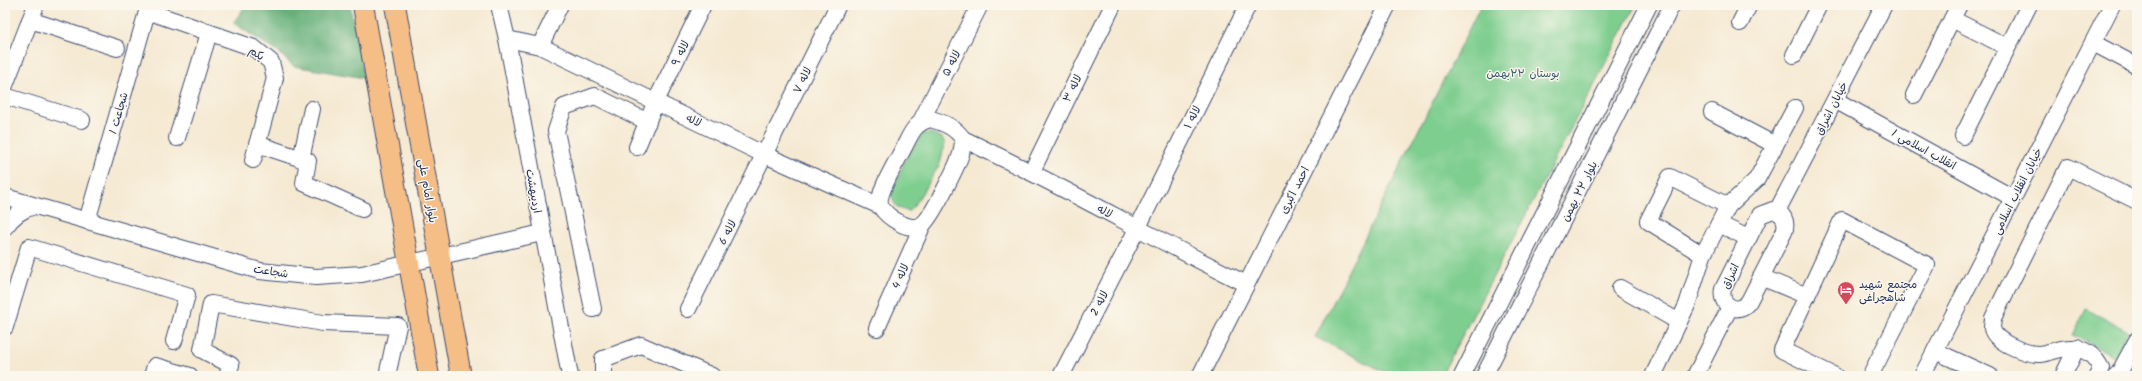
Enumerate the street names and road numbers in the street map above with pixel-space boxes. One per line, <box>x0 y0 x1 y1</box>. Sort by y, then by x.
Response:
street label: لاله ۹ <box>667 37 695 69</box>
street label: یکم <box>245 42 268 66</box>
street label: لاله ۵ <box>938 47 966 80</box>
street label: لاله ۷ <box>789 64 817 97</box>
street label: لاله ۳ <box>1058 72 1087 105</box>
street label: خیابان اشراق <box>1811 78 1853 138</box>
street label: شجاعت 1 <box>104 90 134 136</box>
street label: لاله ۱ <box>1180 103 1206 132</box>
street label: لاله <box>683 109 704 132</box>
street label: انقلاب اسلامی 1 <box>1888 125 1959 175</box>
street label: خیابان انقلاب اسلامی <box>1988 145 2048 238</box>
street label: بلوار امام علی <box>413 158 441 225</box>
street label: بلوار ۲۲ بهمن <box>1557 158 1603 225</box>
street label: احمد اکبری <box>1275 164 1315 217</box>
street label: اردیبهشت <box>520 168 546 215</box>
street label: لاله <box>1093 200 1116 223</box>
street label: لاله 6 <box>714 217 742 248</box>
street label: شجاعت <box>252 260 290 284</box>
street label: لاله 4 <box>887 261 914 292</box>
street label: اشراق <box>1717 261 1745 292</box>
street label: لاله 2 <box>1086 288 1114 319</box>

